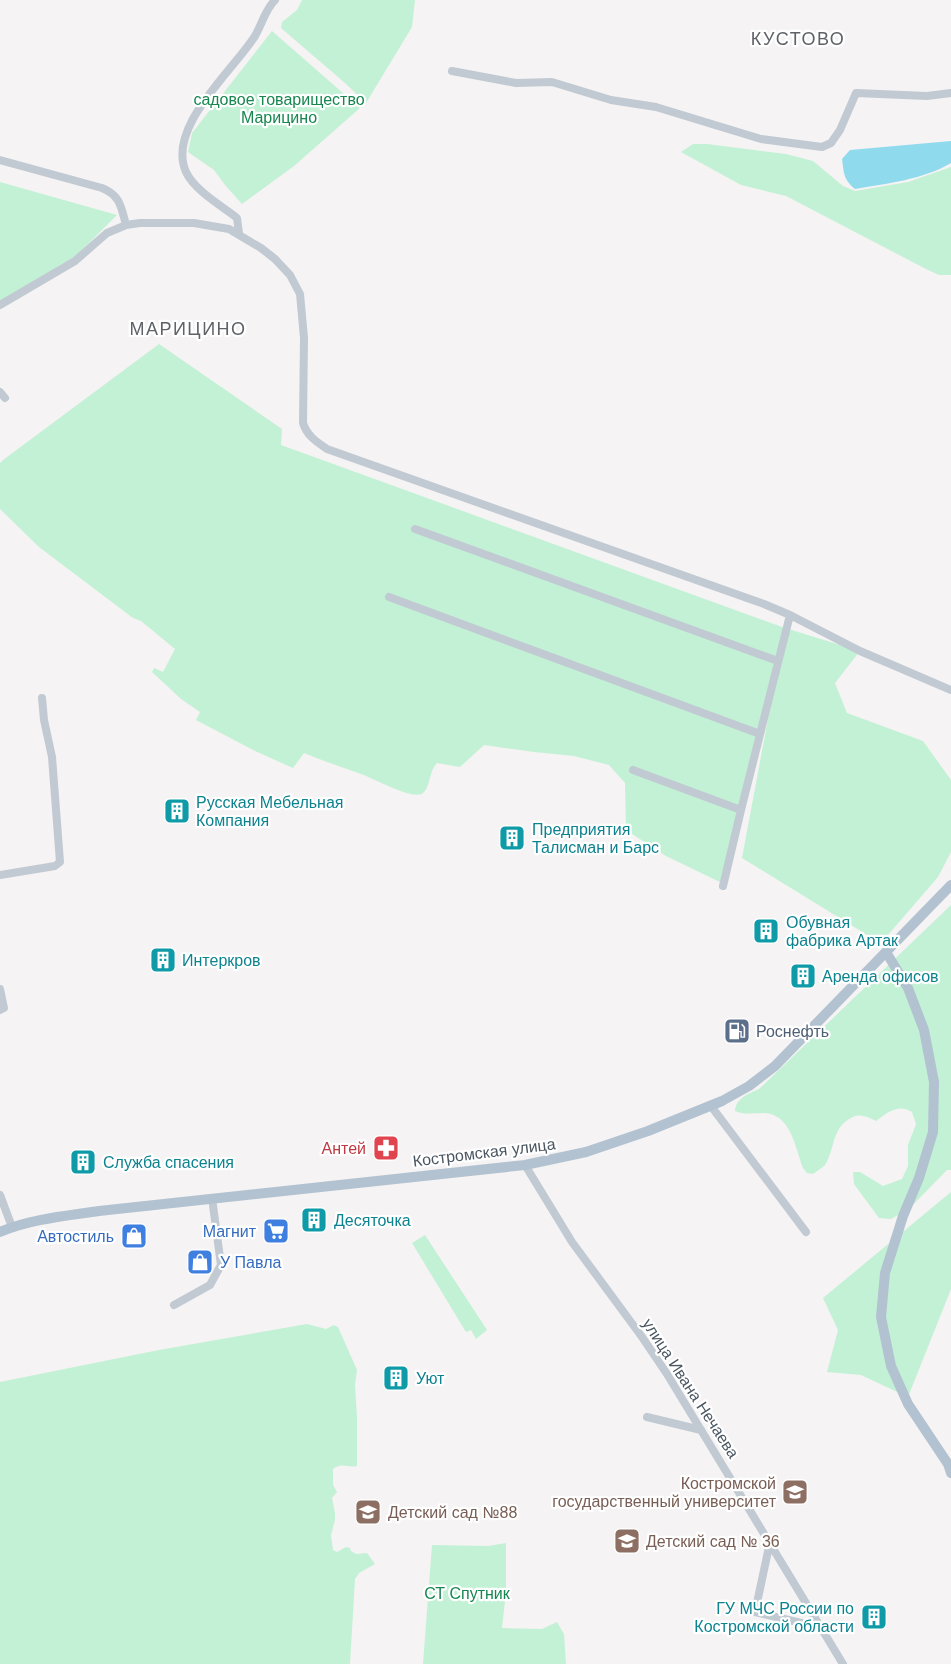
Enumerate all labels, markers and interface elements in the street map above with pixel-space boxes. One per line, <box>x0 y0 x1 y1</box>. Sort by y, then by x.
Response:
district label: КУСТОВО <box>751 29 845 49</box>
park label: садовое товарищество Марицино <box>193 91 365 126</box>
district label: МАРИЦИНО <box>129 319 247 339</box>
place label: Русская Мебельная Компания <box>196 794 344 829</box>
building icon: Русская Мебельная Компания <box>162 796 192 826</box>
place label: Предприятия Талисман и Барс <box>532 821 659 856</box>
building icon: Предприятия Талисман и Барс <box>497 823 527 853</box>
place label: Обувная фабрика Артак <box>786 914 899 949</box>
building icon: Обувная фабрика Артак <box>751 916 781 946</box>
building icon: Интеркров <box>148 945 178 975</box>
place label: Интеркров <box>182 952 261 969</box>
building icon: Аренда офисов <box>788 961 818 991</box>
place label: Аренда офисов <box>822 968 939 985</box>
fuel station icon: Роснефть <box>722 1016 752 1046</box>
place label: Роснефть <box>756 1023 829 1040</box>
pharmacy icon: Антей <box>371 1133 401 1163</box>
street label: Костромская улица <box>412 1135 557 1170</box>
place label: Антей <box>322 1140 366 1157</box>
building icon: Служба спасения <box>68 1147 98 1177</box>
place label: Служба спасения <box>103 1154 234 1171</box>
building icon: Десяточка <box>299 1205 329 1235</box>
place label: Десяточка <box>334 1212 411 1229</box>
supermarket icon: Магнит <box>261 1216 291 1246</box>
shop icon: Автостиль <box>119 1221 149 1251</box>
place label: Магнит <box>203 1223 257 1240</box>
place label: Автостиль <box>37 1228 114 1245</box>
shop icon: У Павла <box>185 1247 215 1277</box>
place label: У Павла <box>220 1254 281 1271</box>
street label: улица Ивана Нечаева <box>639 1315 742 1461</box>
building icon: Уют <box>381 1363 411 1393</box>
place label: Уют <box>416 1370 445 1387</box>
place label: Костромской государственный университет <box>552 1475 777 1510</box>
school or university icon: Костромской государственный университет <box>780 1477 810 1507</box>
school or university icon: Детский сад №88 <box>353 1497 383 1527</box>
place label: Детский сад №88 <box>388 1504 517 1521</box>
school or university icon: Детский сад № 36 <box>612 1526 642 1556</box>
place label: Детский сад № 36 <box>646 1533 780 1550</box>
park label: СТ Спутник <box>424 1585 511 1602</box>
place label: ГУ МЧС России по Костромской области <box>694 1600 854 1635</box>
building icon: ГУ МЧС России по Костромской области <box>859 1602 889 1632</box>

